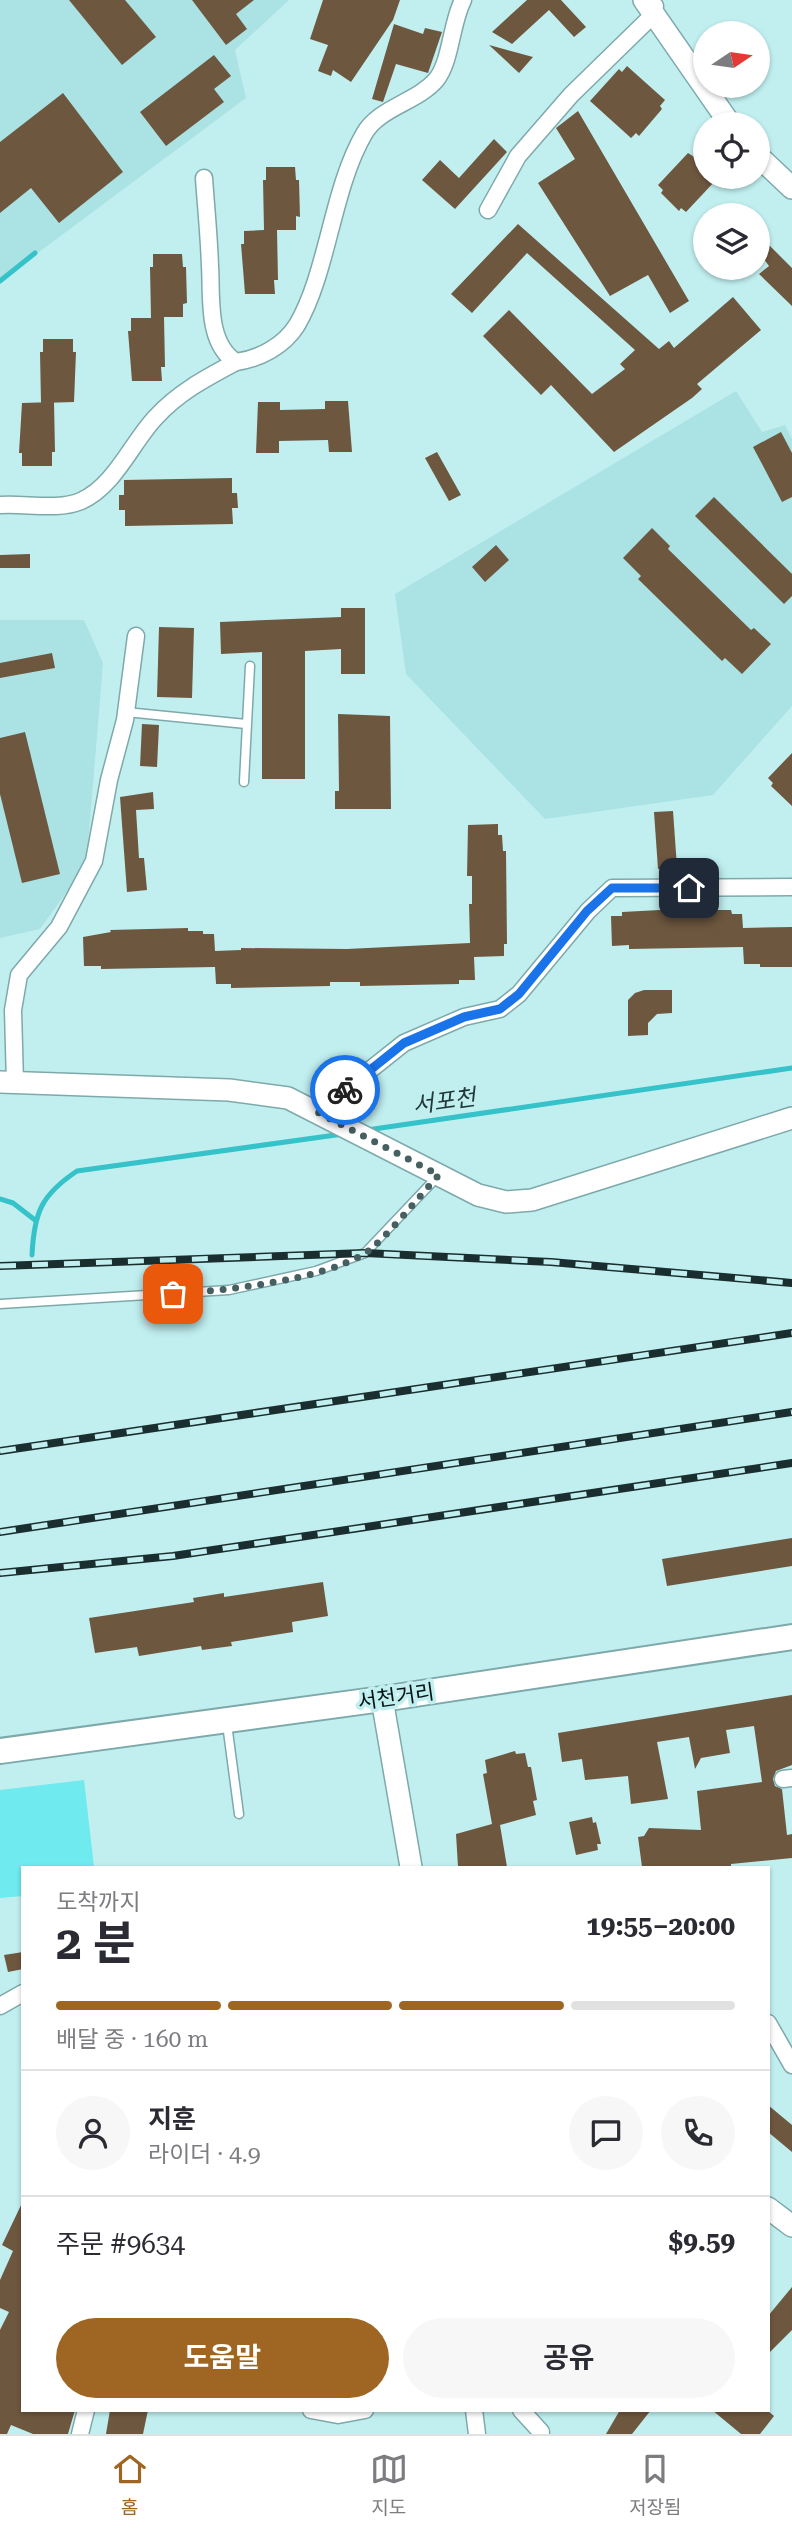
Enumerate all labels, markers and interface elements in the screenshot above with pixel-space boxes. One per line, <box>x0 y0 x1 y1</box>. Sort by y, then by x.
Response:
north arrow <box>693 21 770 98</box>
map controls <box>693 21 770 280</box>
button: locate <box>693 112 770 189</box>
button: layers <box>693 203 770 280</box>
pin <box>659 858 719 918</box>
icon: home <box>670 869 708 907</box>
courier <box>310 1055 380 1125</box>
icon: bike <box>326 1071 364 1109</box>
water label: 서포천 <box>411 1083 480 1119</box>
pin <box>143 1264 203 1324</box>
icon: bag <box>154 1275 192 1313</box>
street label: 서천거리 <box>356 1680 436 1714</box>
text: 도착까지 <box>56 1889 141 1916</box>
text: 19:55–20:00 <box>586 1911 735 1941</box>
text: 2 분 <box>56 1916 136 1970</box>
text: 배달 중 · 160 m <box>56 2026 208 2053</box>
button: person <box>56 2096 130 2170</box>
button: chat <box>569 2096 643 2170</box>
button: phone <box>661 2096 735 2170</box>
text: 지훈 <box>148 2104 196 2134</box>
text: 라이더 · 4.9 <box>148 2141 261 2168</box>
text: $9.59 <box>669 2227 735 2257</box>
text: 주문 #9634 <box>56 2229 185 2259</box>
button: 도움말 <box>56 2318 389 2398</box>
button: 공유 <box>403 2318 735 2398</box>
tab: 홈 <box>111 2450 149 2519</box>
tab: 지도 <box>370 2450 408 2519</box>
tab: 저장됨 <box>629 2450 681 2519</box>

